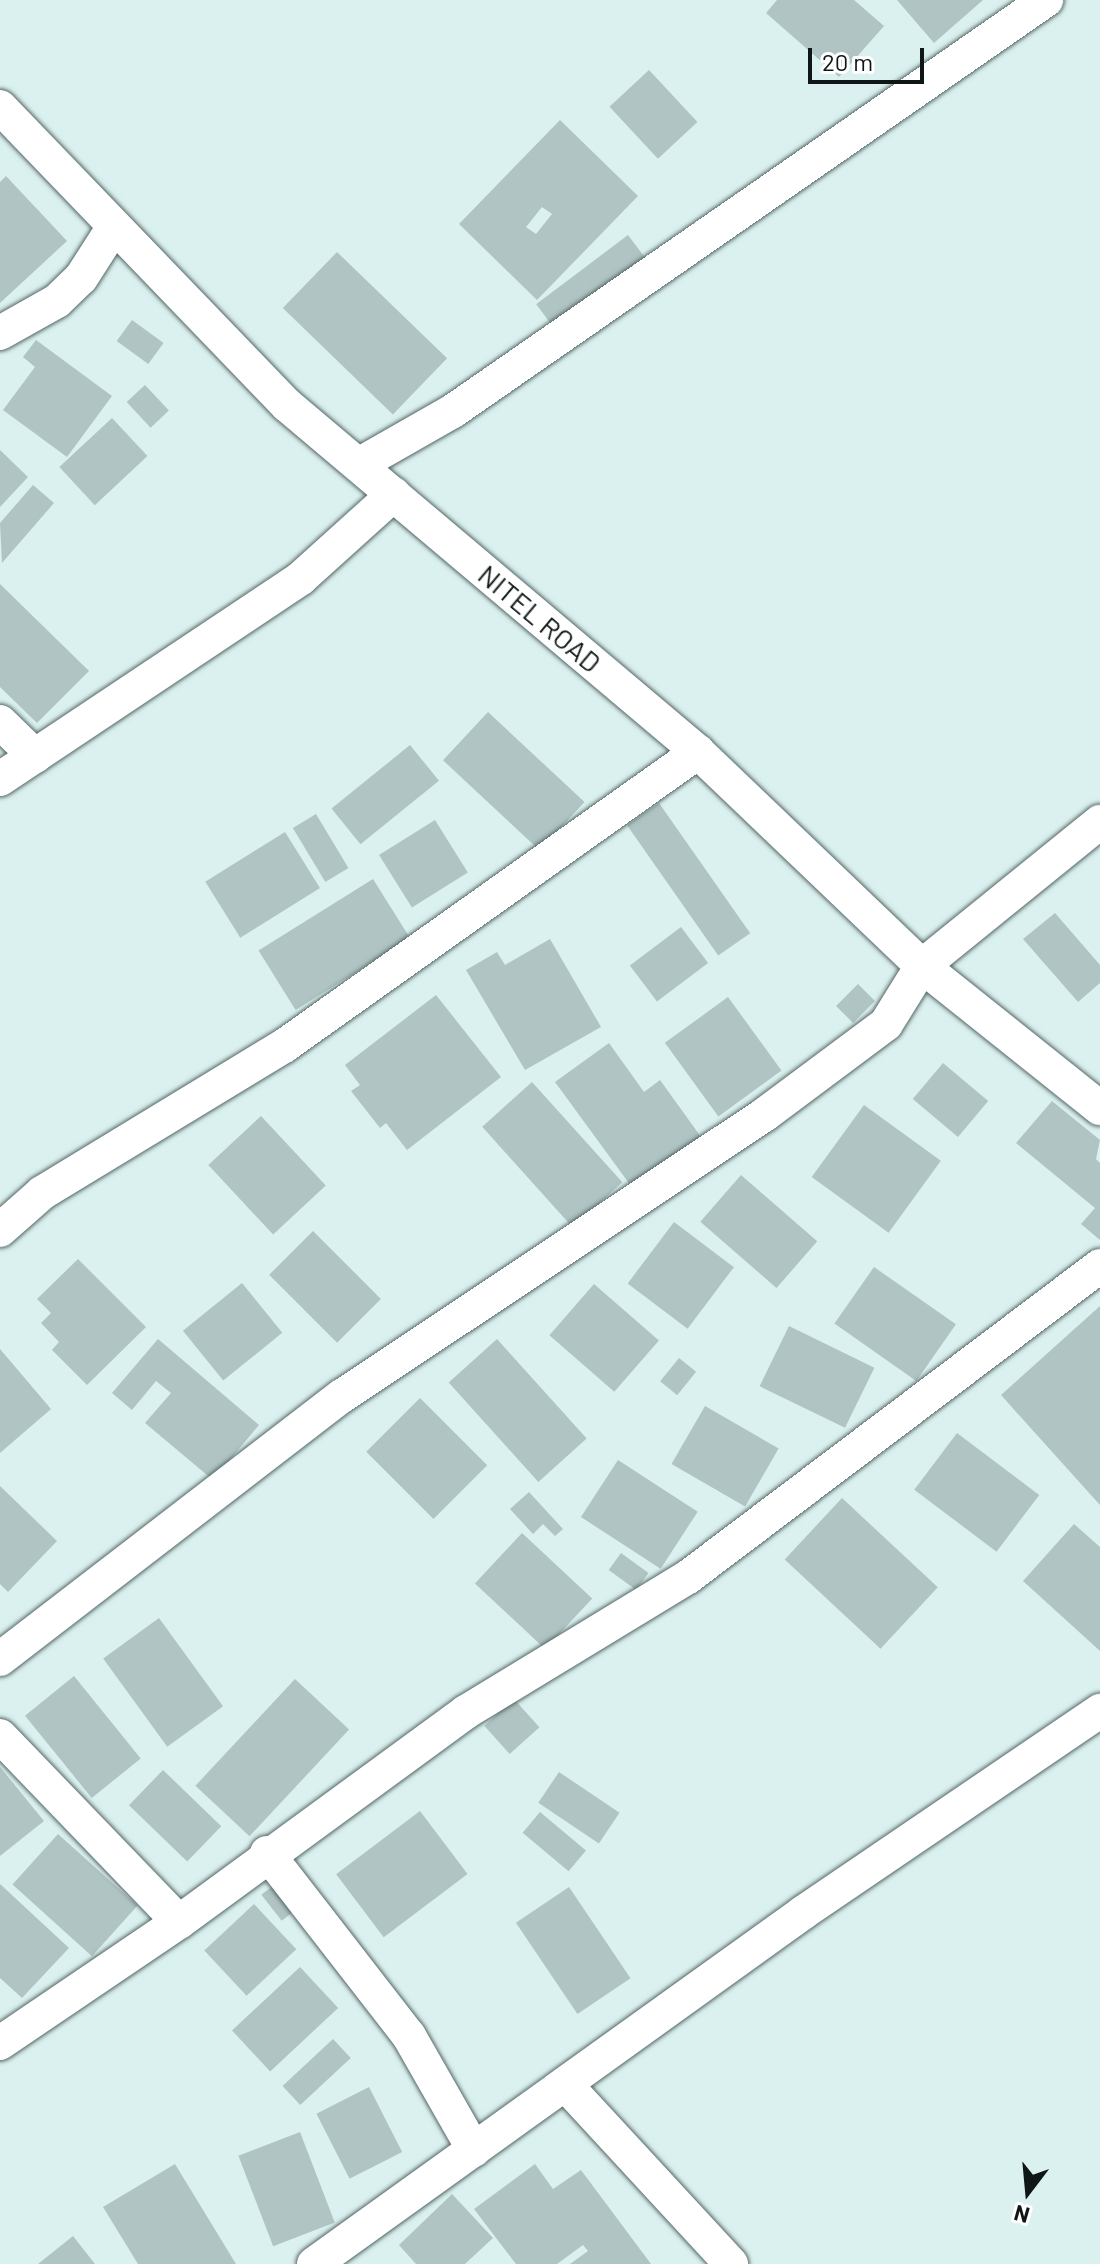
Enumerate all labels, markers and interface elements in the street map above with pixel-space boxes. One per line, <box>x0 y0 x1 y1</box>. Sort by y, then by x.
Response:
scale bar <box>812 32 928 82</box>
text: 20 m <box>822 47 873 76</box>
street label: NITEL ROAD <box>472 557 608 679</box>
north arrow <box>988 2152 1068 2232</box>
text: N <box>1011 2201 1032 2230</box>

